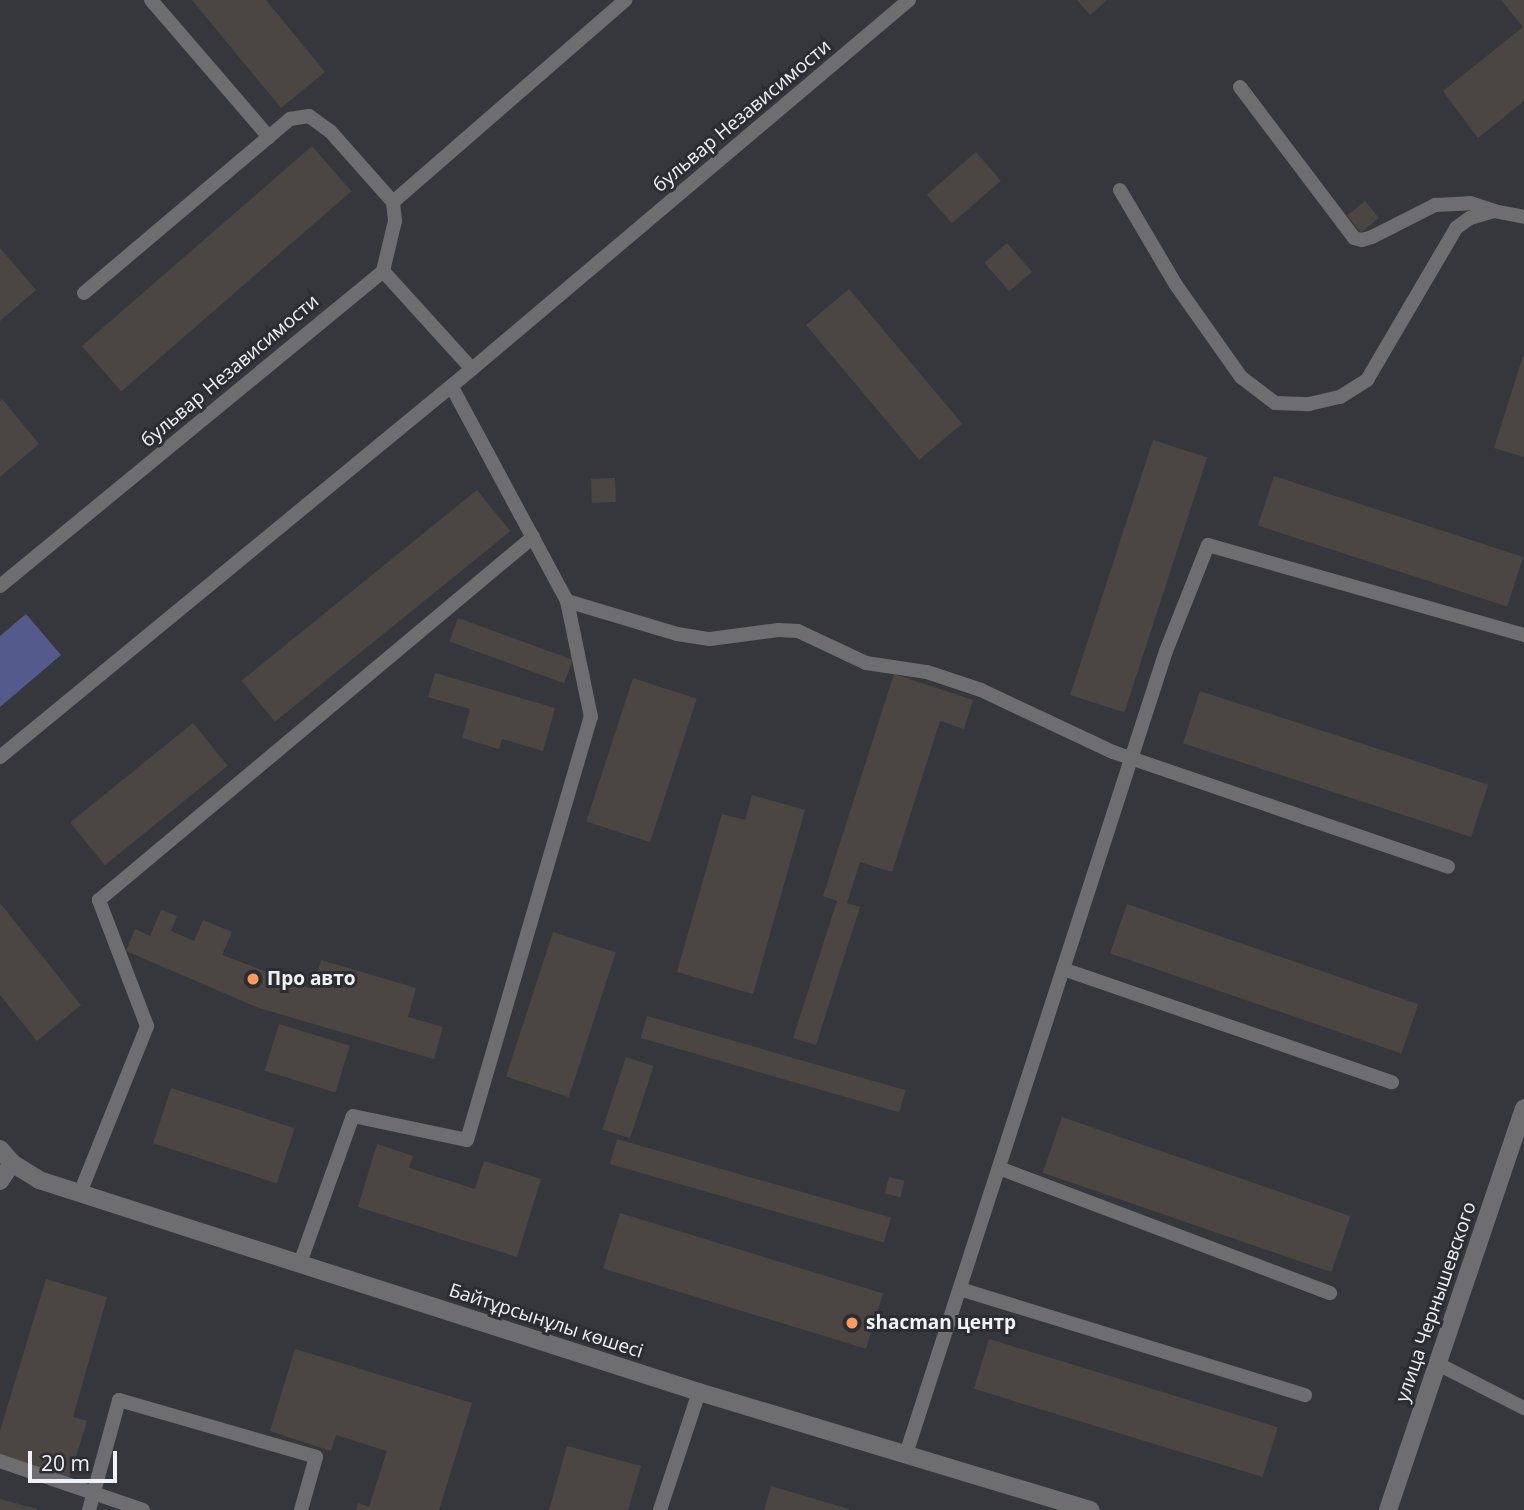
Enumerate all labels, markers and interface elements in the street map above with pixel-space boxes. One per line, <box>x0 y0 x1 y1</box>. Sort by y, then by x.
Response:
street label: бульвар Независимости <box>648 35 836 197</box>
street label: бульвар Независимости <box>136 290 324 452</box>
place label: Про авто <box>267 968 356 990</box>
marker: Про авто <box>245 971 261 987</box>
street label: улица Чернышевского <box>1391 1199 1481 1405</box>
street label: Байтұрсынұлы көшесі <box>446 1279 646 1363</box>
place label: shacman центр <box>866 1312 1016 1334</box>
marker: shacman центр <box>844 1315 860 1331</box>
scale bar <box>32 1436 121 1480</box>
text: 20 m <box>41 1449 90 1477</box>

